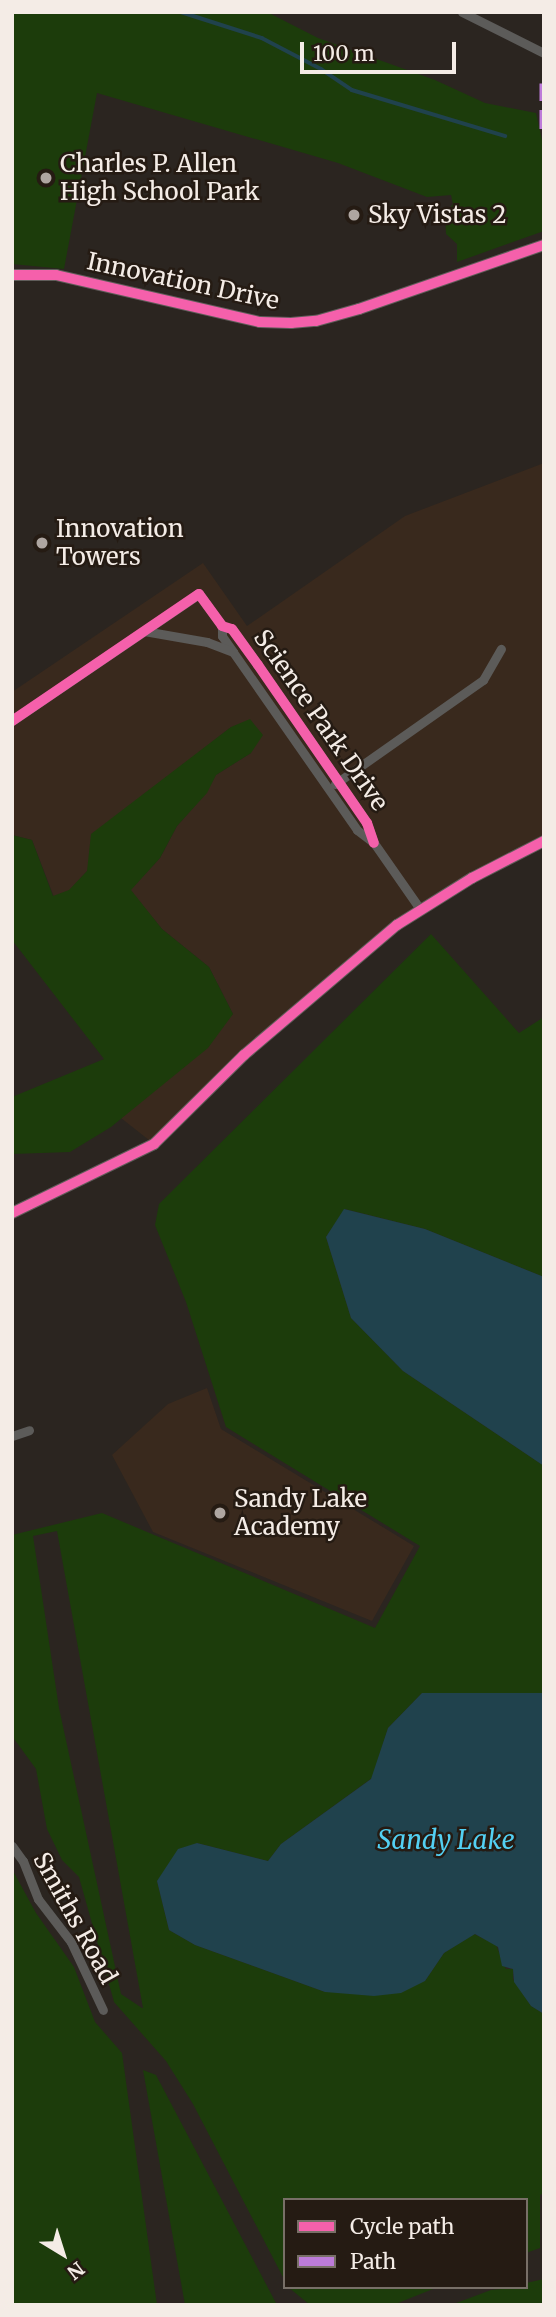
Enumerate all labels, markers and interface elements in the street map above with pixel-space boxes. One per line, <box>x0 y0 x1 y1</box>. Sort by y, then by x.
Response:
scale bar <box>304 28 460 72</box>
text: 100 m <box>313 40 375 67</box>
place label: Charles P. Allen High School Park <box>60 150 260 206</box>
marker: Charles P. Allen High School Park <box>38 170 54 186</box>
place label: Sky Vistas 2 <box>368 201 507 229</box>
marker: Sky Vistas 2 <box>346 207 362 223</box>
street label: Innovation Drive <box>84 247 282 315</box>
place label: Innovation Towers <box>56 515 184 571</box>
marker: Innovation Towers <box>34 535 50 551</box>
street label: Science Park Drive <box>248 624 394 816</box>
place label: Sandy Lake Academy <box>234 1485 367 1541</box>
marker: Sandy Lake Academy <box>212 1505 228 1521</box>
water label: Sandy Lake <box>377 1824 515 1856</box>
street label: Smiths Road <box>27 1847 123 1989</box>
legend <box>283 2198 528 2289</box>
text: Cycle path <box>350 2213 454 2240</box>
north arrow <box>28 2219 98 2289</box>
text: Path <box>350 2248 396 2275</box>
text: N <box>63 2256 89 2285</box>

